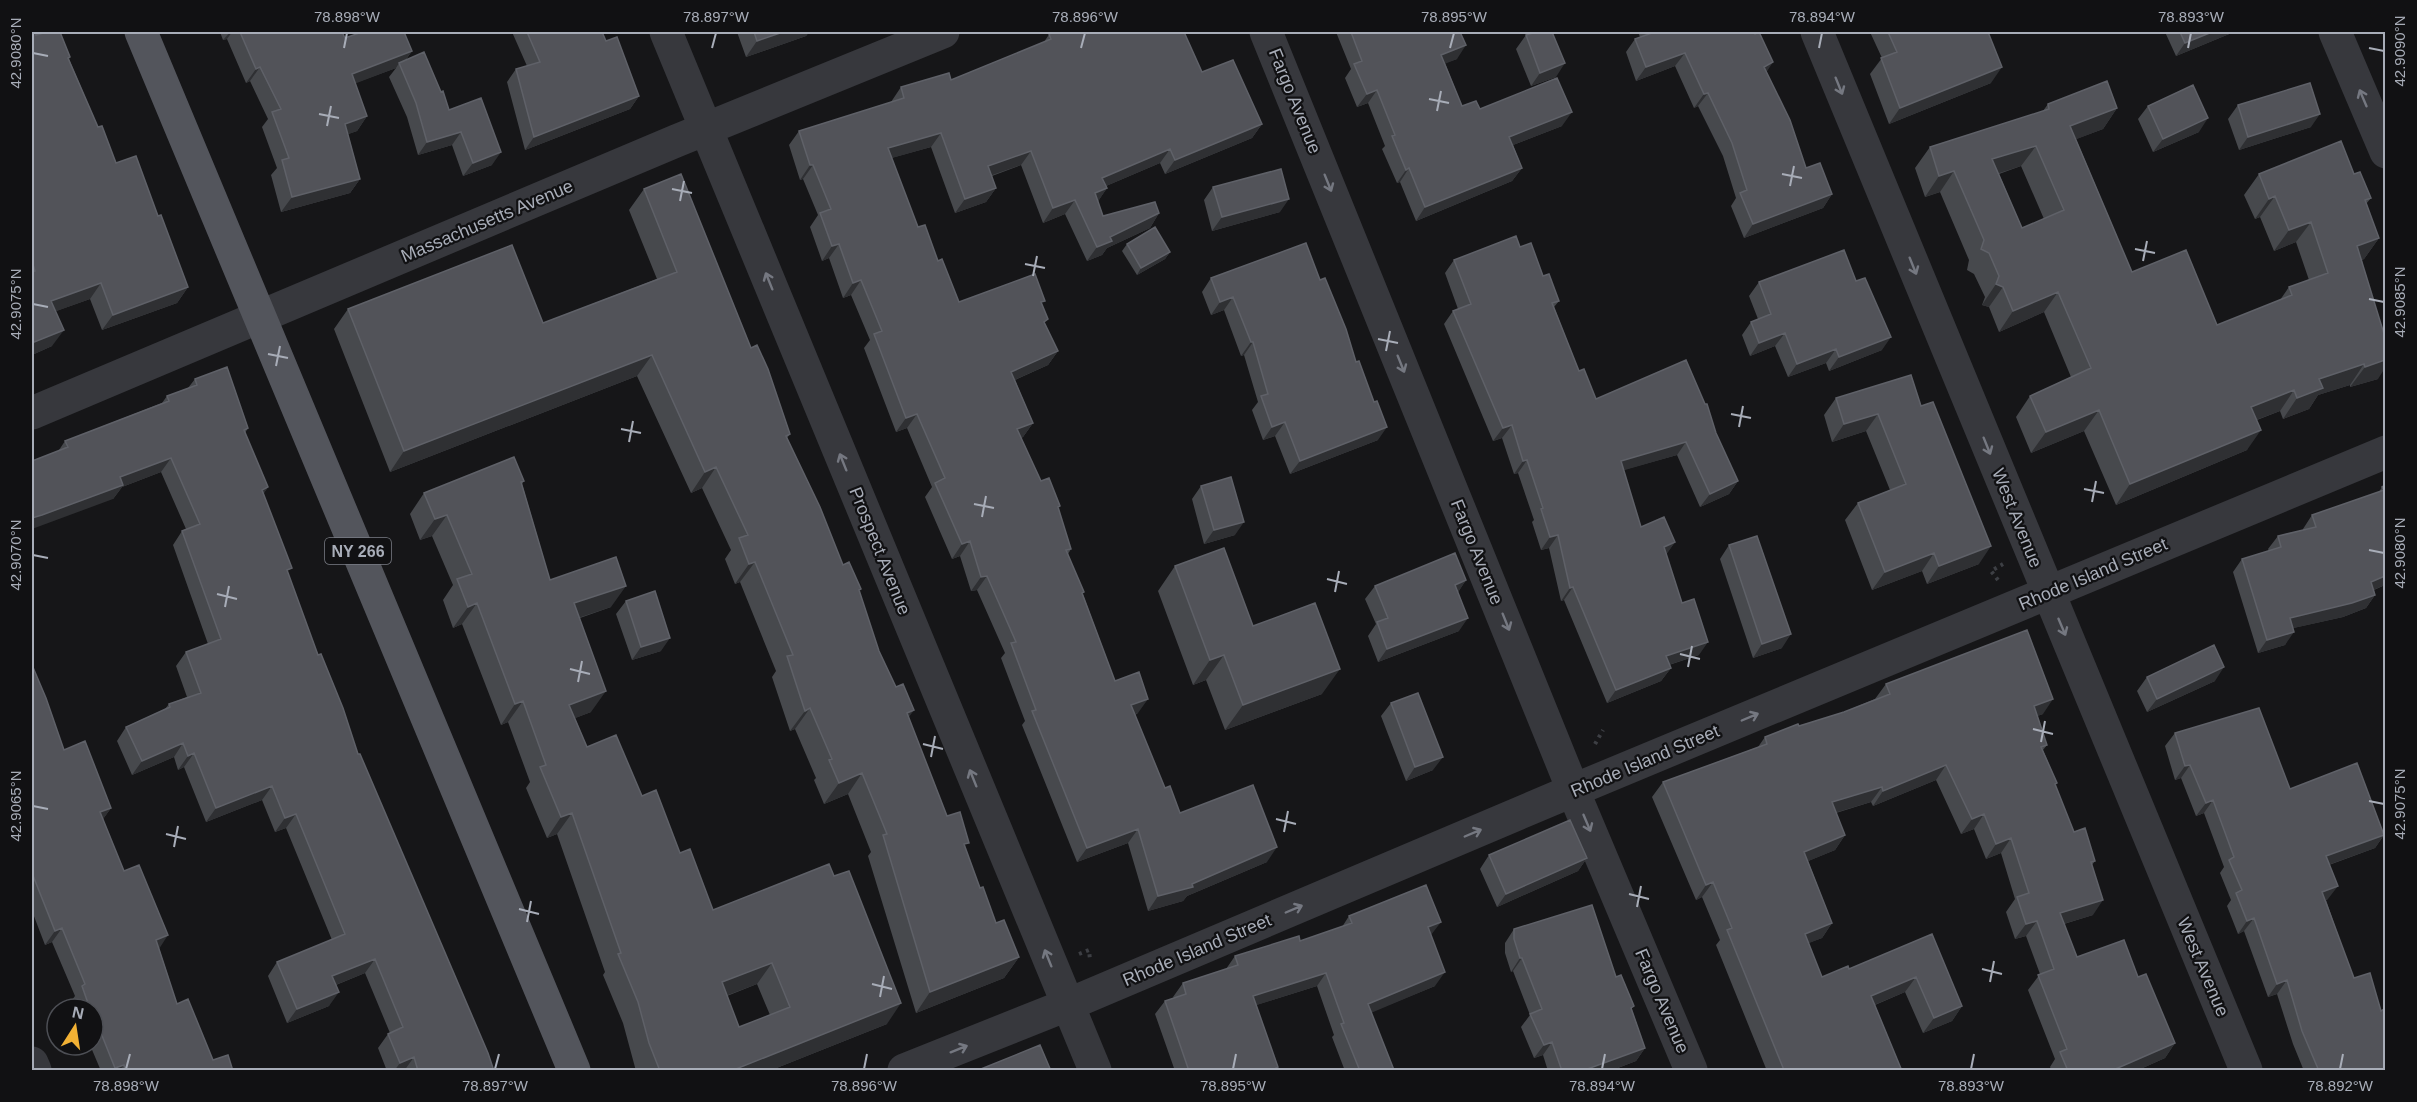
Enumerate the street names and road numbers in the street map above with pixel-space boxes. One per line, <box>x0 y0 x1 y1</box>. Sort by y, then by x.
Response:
street label: Fargo Avenue <box>1265 45 1325 157</box>
street label: Massachusetts Avenue <box>398 176 576 266</box>
street label: West Avenue <box>1988 465 2046 571</box>
street label: Prospect Avenue <box>845 484 915 618</box>
street label: Fargo Avenue <box>1447 496 1507 608</box>
street label: Rhode Island Street <box>2016 534 2170 614</box>
road number: NY 266 <box>325 538 391 564</box>
street label: Rhode Island Street <box>1568 721 1722 801</box>
street label: Rhode Island Street <box>1120 910 1274 990</box>
street label: West Avenue <box>2173 915 2233 1019</box>
street label: Fargo Avenue <box>1631 946 1693 1056</box>

